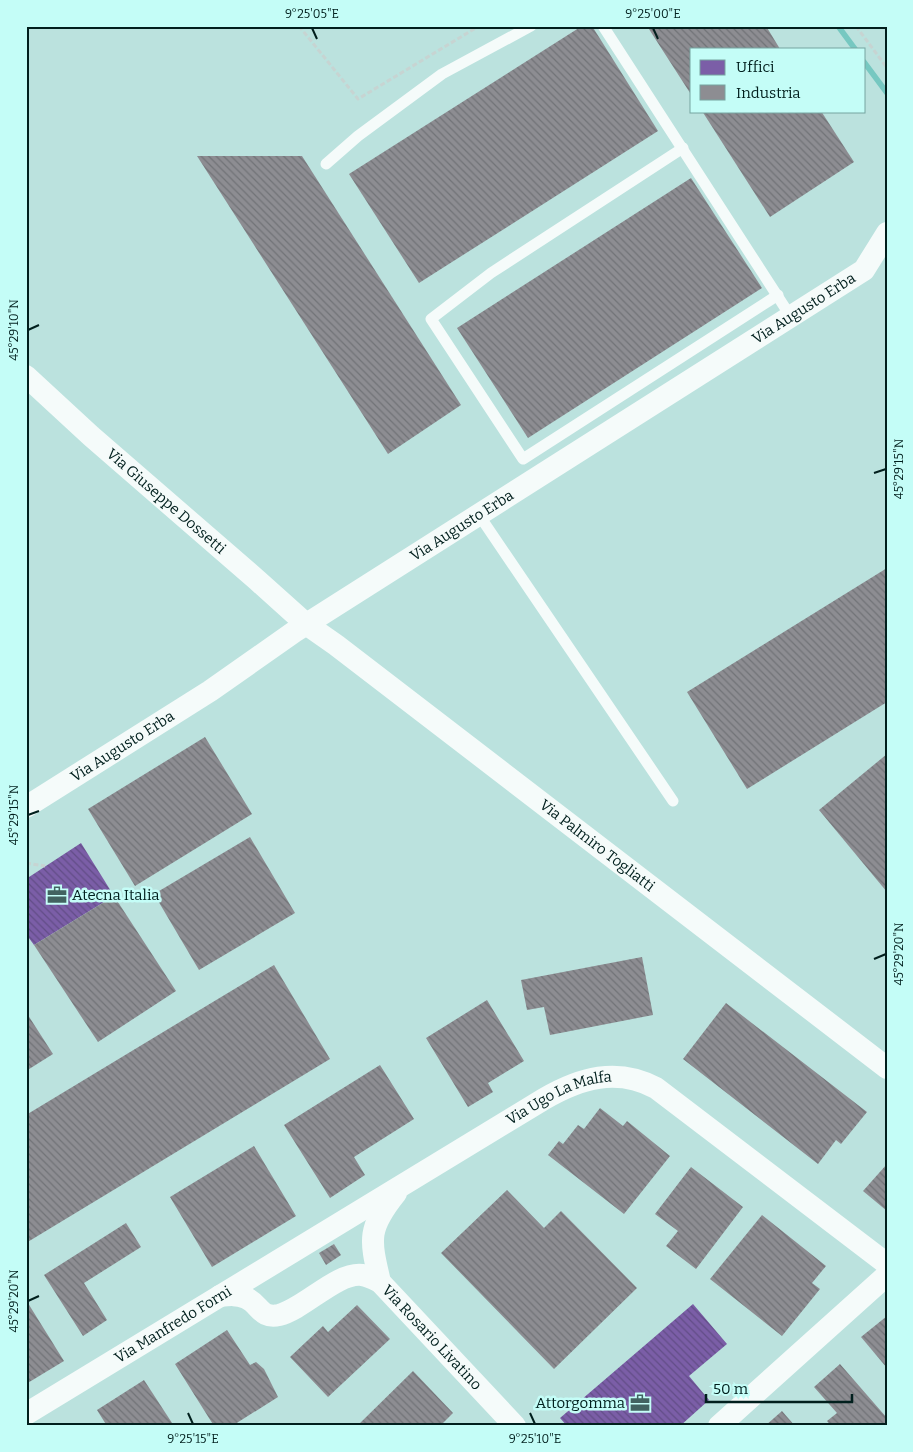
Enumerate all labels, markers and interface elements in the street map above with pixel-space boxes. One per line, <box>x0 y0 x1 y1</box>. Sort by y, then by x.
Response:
text: 9°25'05"E <box>285 7 339 21</box>
text: 9°25'00"E <box>625 7 681 21</box>
legend <box>690 48 866 112</box>
text: Uffici <box>736 58 775 76</box>
text: Industria <box>736 84 800 102</box>
street label: Via Augusto Erba <box>749 269 859 348</box>
text: 45°29'10"N <box>7 299 21 361</box>
text: 45°29'15"N <box>892 438 906 499</box>
street label: Via Giuseppe Dossetti <box>103 445 230 558</box>
street label: Via Augusto Erba <box>407 486 517 565</box>
street label: Via Augusto Erba <box>67 707 178 786</box>
text: 45°29'15"N <box>7 784 21 845</box>
street label: Via Palmiro Togliatti <box>536 796 659 896</box>
office icon: Atecna Italia <box>46 884 68 906</box>
place label: Atecna Italia <box>72 886 159 904</box>
text: 45°29'20"N <box>892 922 906 986</box>
street label: Via Ugo La Malfa <box>503 1068 612 1129</box>
text: 45°29'20"N <box>7 1269 21 1333</box>
street label: Via Rosario Livatino <box>378 1281 486 1394</box>
street label: Via Manfredo Forni <box>111 1282 235 1367</box>
scale bar <box>706 1372 852 1404</box>
text: 50 m <box>713 1380 749 1398</box>
office icon: Attorgomma <box>629 1392 651 1414</box>
place label: Attorgomma <box>536 1394 625 1412</box>
text: 9°25'15"E <box>167 1432 219 1446</box>
text: 9°25'10"E <box>509 1432 561 1446</box>

